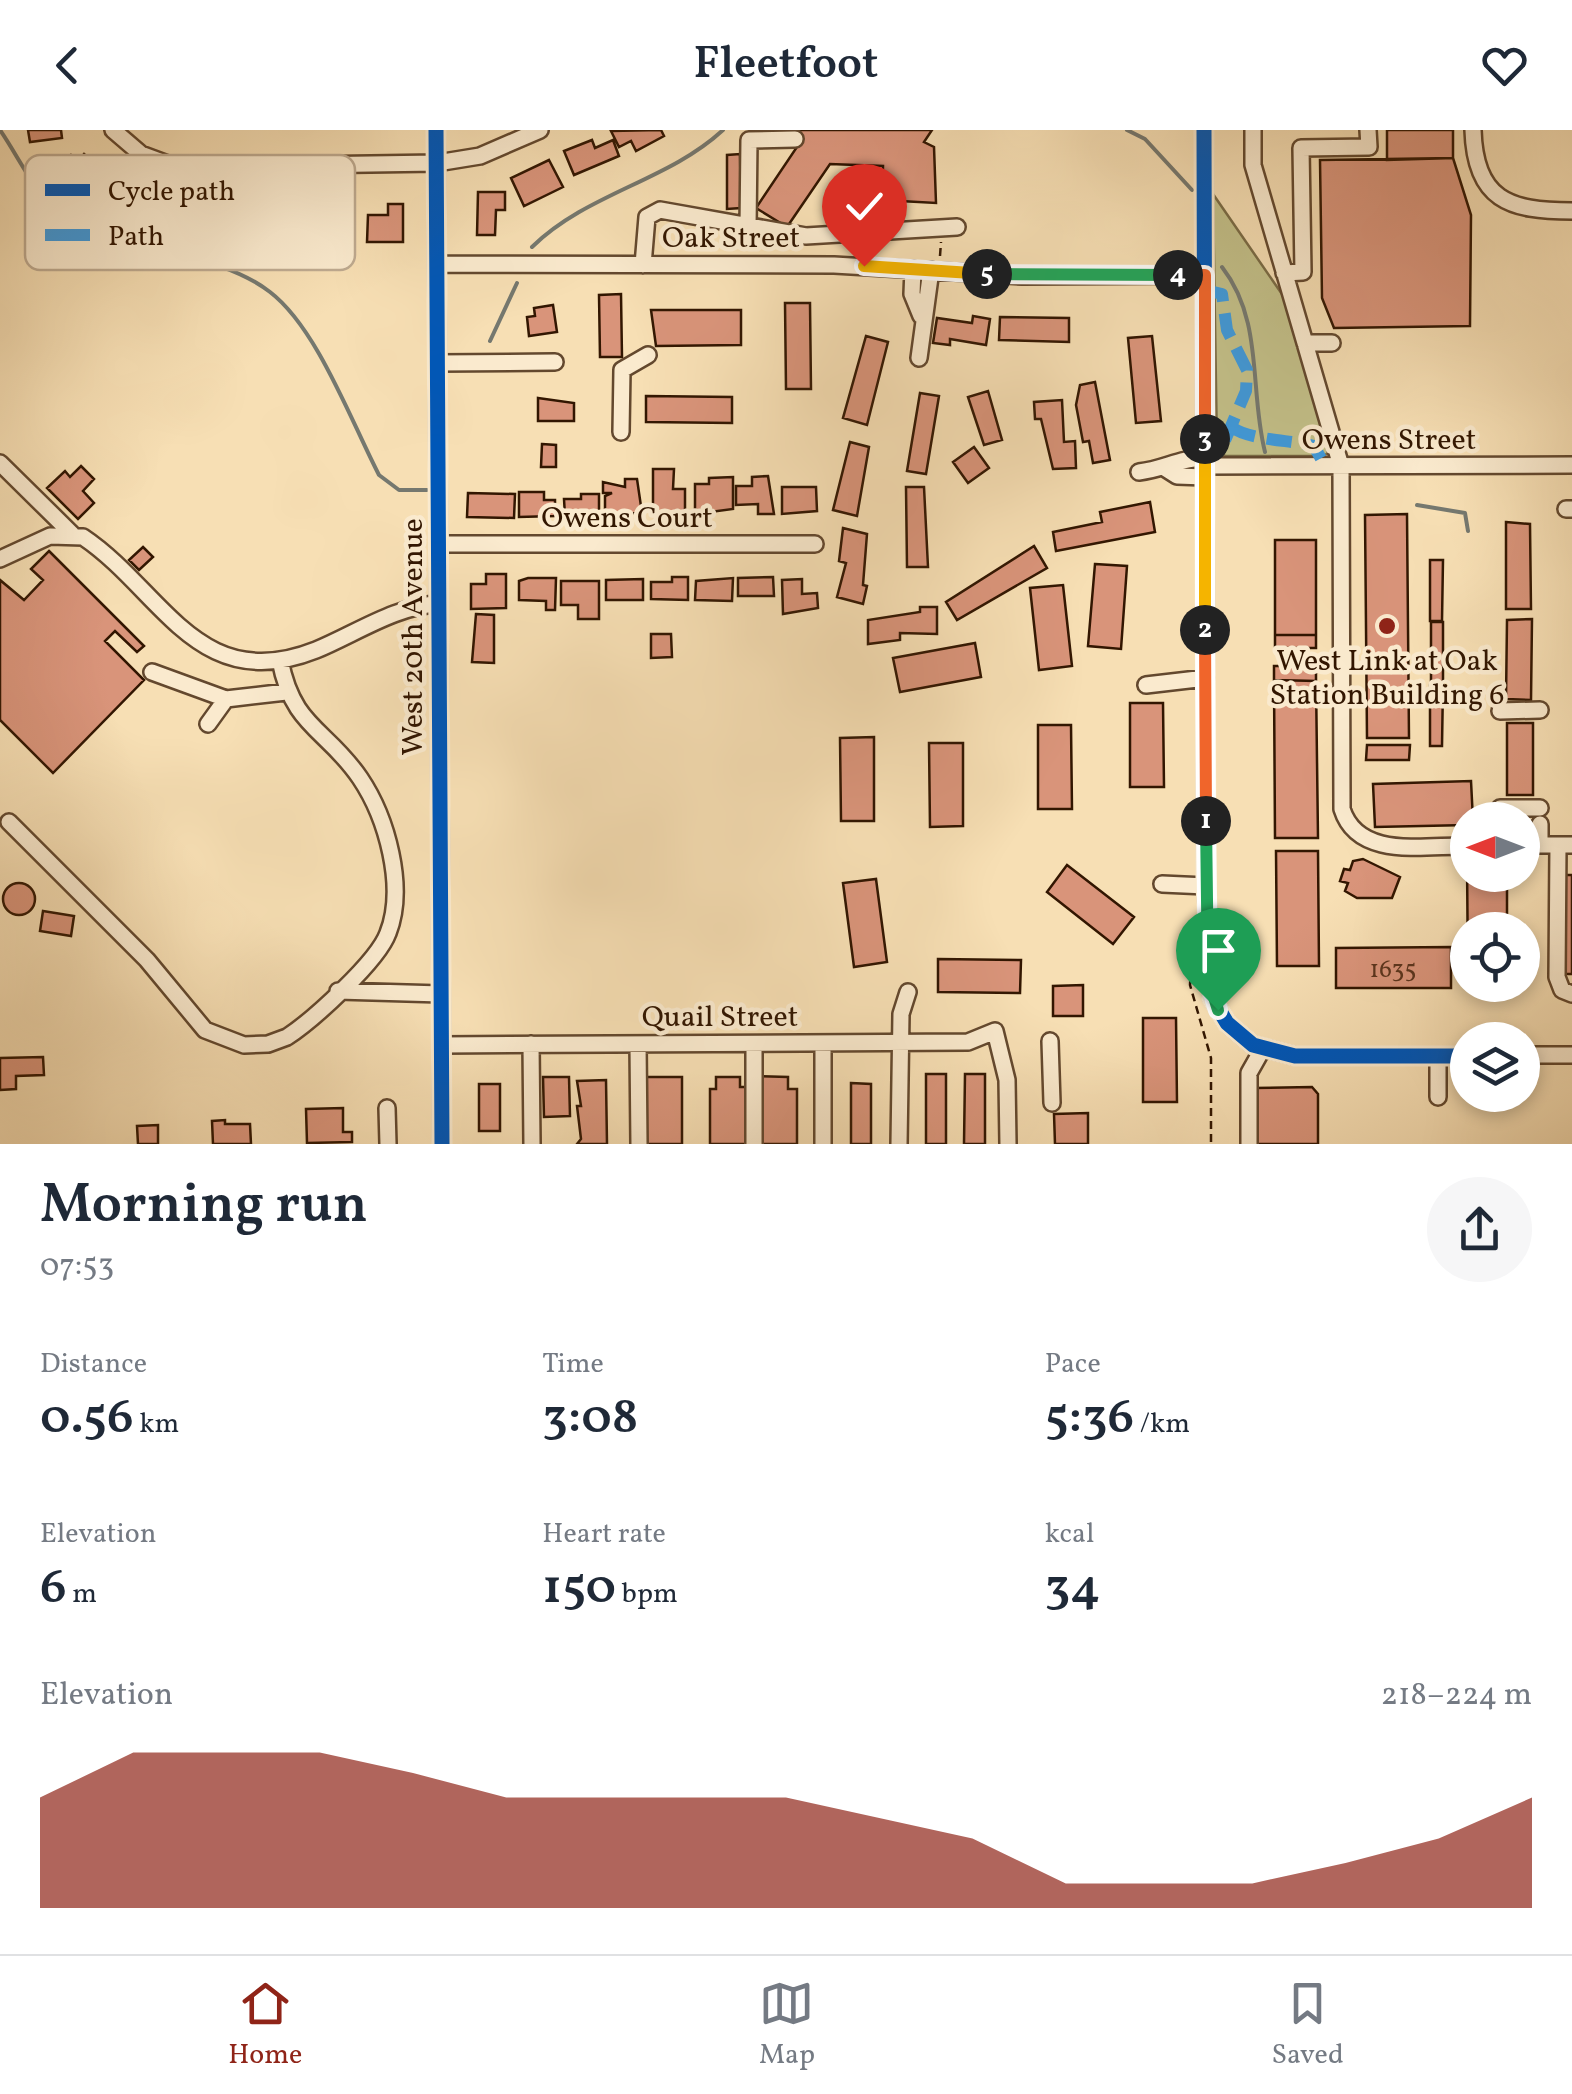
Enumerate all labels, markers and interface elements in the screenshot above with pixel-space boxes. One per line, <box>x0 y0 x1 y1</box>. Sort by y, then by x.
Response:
text: Fleetfoot <box>693 34 879 97</box>
icon: back <box>40 38 95 93</box>
icon: heart <box>1477 38 1532 93</box>
legend <box>25 155 355 270</box>
pin <box>822 164 907 267</box>
text: Cycle path <box>108 173 235 212</box>
icon: check <box>837 179 892 234</box>
text: Path <box>108 218 164 257</box>
street label: Oak Street <box>662 218 800 260</box>
pin: 5 <box>962 249 1012 299</box>
pin: 4 <box>1153 250 1203 300</box>
text: 5 <box>980 254 994 293</box>
text: 4 <box>1170 255 1186 294</box>
pin: 3 <box>1180 414 1230 464</box>
text: 3 <box>1198 419 1212 458</box>
street label: Owens Street <box>1302 420 1476 462</box>
street label: Owens Court <box>541 498 713 540</box>
street label: West 20th Avenue <box>393 518 435 756</box>
pin: 2 <box>1180 605 1230 655</box>
text: 2 <box>1198 610 1212 649</box>
marker: West Link at Oak Station Building 6 <box>1376 615 1398 637</box>
place label: West Link at Oak Station Building 6 <box>1270 641 1505 717</box>
pin: 1 <box>1181 796 1231 846</box>
text: 1 <box>1200 801 1212 840</box>
north arrow <box>1450 802 1540 892</box>
map controls <box>1450 802 1540 1112</box>
pin <box>1176 908 1261 1011</box>
button: locate <box>1450 912 1540 1002</box>
icon: arrive <box>1191 923 1246 978</box>
house number: 1635 <box>1370 953 1416 988</box>
street label: Quail Street <box>642 997 798 1039</box>
button: layers <box>1450 1022 1540 1112</box>
text: Morning run <box>40 1169 368 1245</box>
button: share <box>1427 1177 1532 1282</box>
text: 07:53 <box>40 1245 114 1289</box>
text: Distance <box>40 1345 147 1384</box>
text: Time <box>542 1345 604 1384</box>
text: Pace <box>1045 1345 1101 1384</box>
text: 0.56 <box>40 1384 134 1454</box>
text: 3:08 <box>542 1384 638 1454</box>
text: 5:36 <box>1045 1384 1134 1454</box>
text: km <box>134 1405 179 1444</box>
text: /km <box>1134 1405 1190 1444</box>
text: Elevation <box>40 1515 156 1554</box>
text: Heart rate <box>542 1515 666 1554</box>
text: kcal <box>1045 1515 1094 1554</box>
text: 6 <box>40 1554 67 1624</box>
text: 150 <box>542 1554 616 1624</box>
text: 34 <box>1045 1554 1100 1624</box>
text: m <box>67 1575 97 1614</box>
text: bpm <box>616 1575 678 1614</box>
text: Elevation <box>40 1674 173 1718</box>
text: 218–224 m <box>1381 1674 1532 1718</box>
tab: Home <box>228 1976 302 2075</box>
tab: Map <box>759 1976 815 2075</box>
tab: Saved <box>1272 1976 1344 2075</box>

